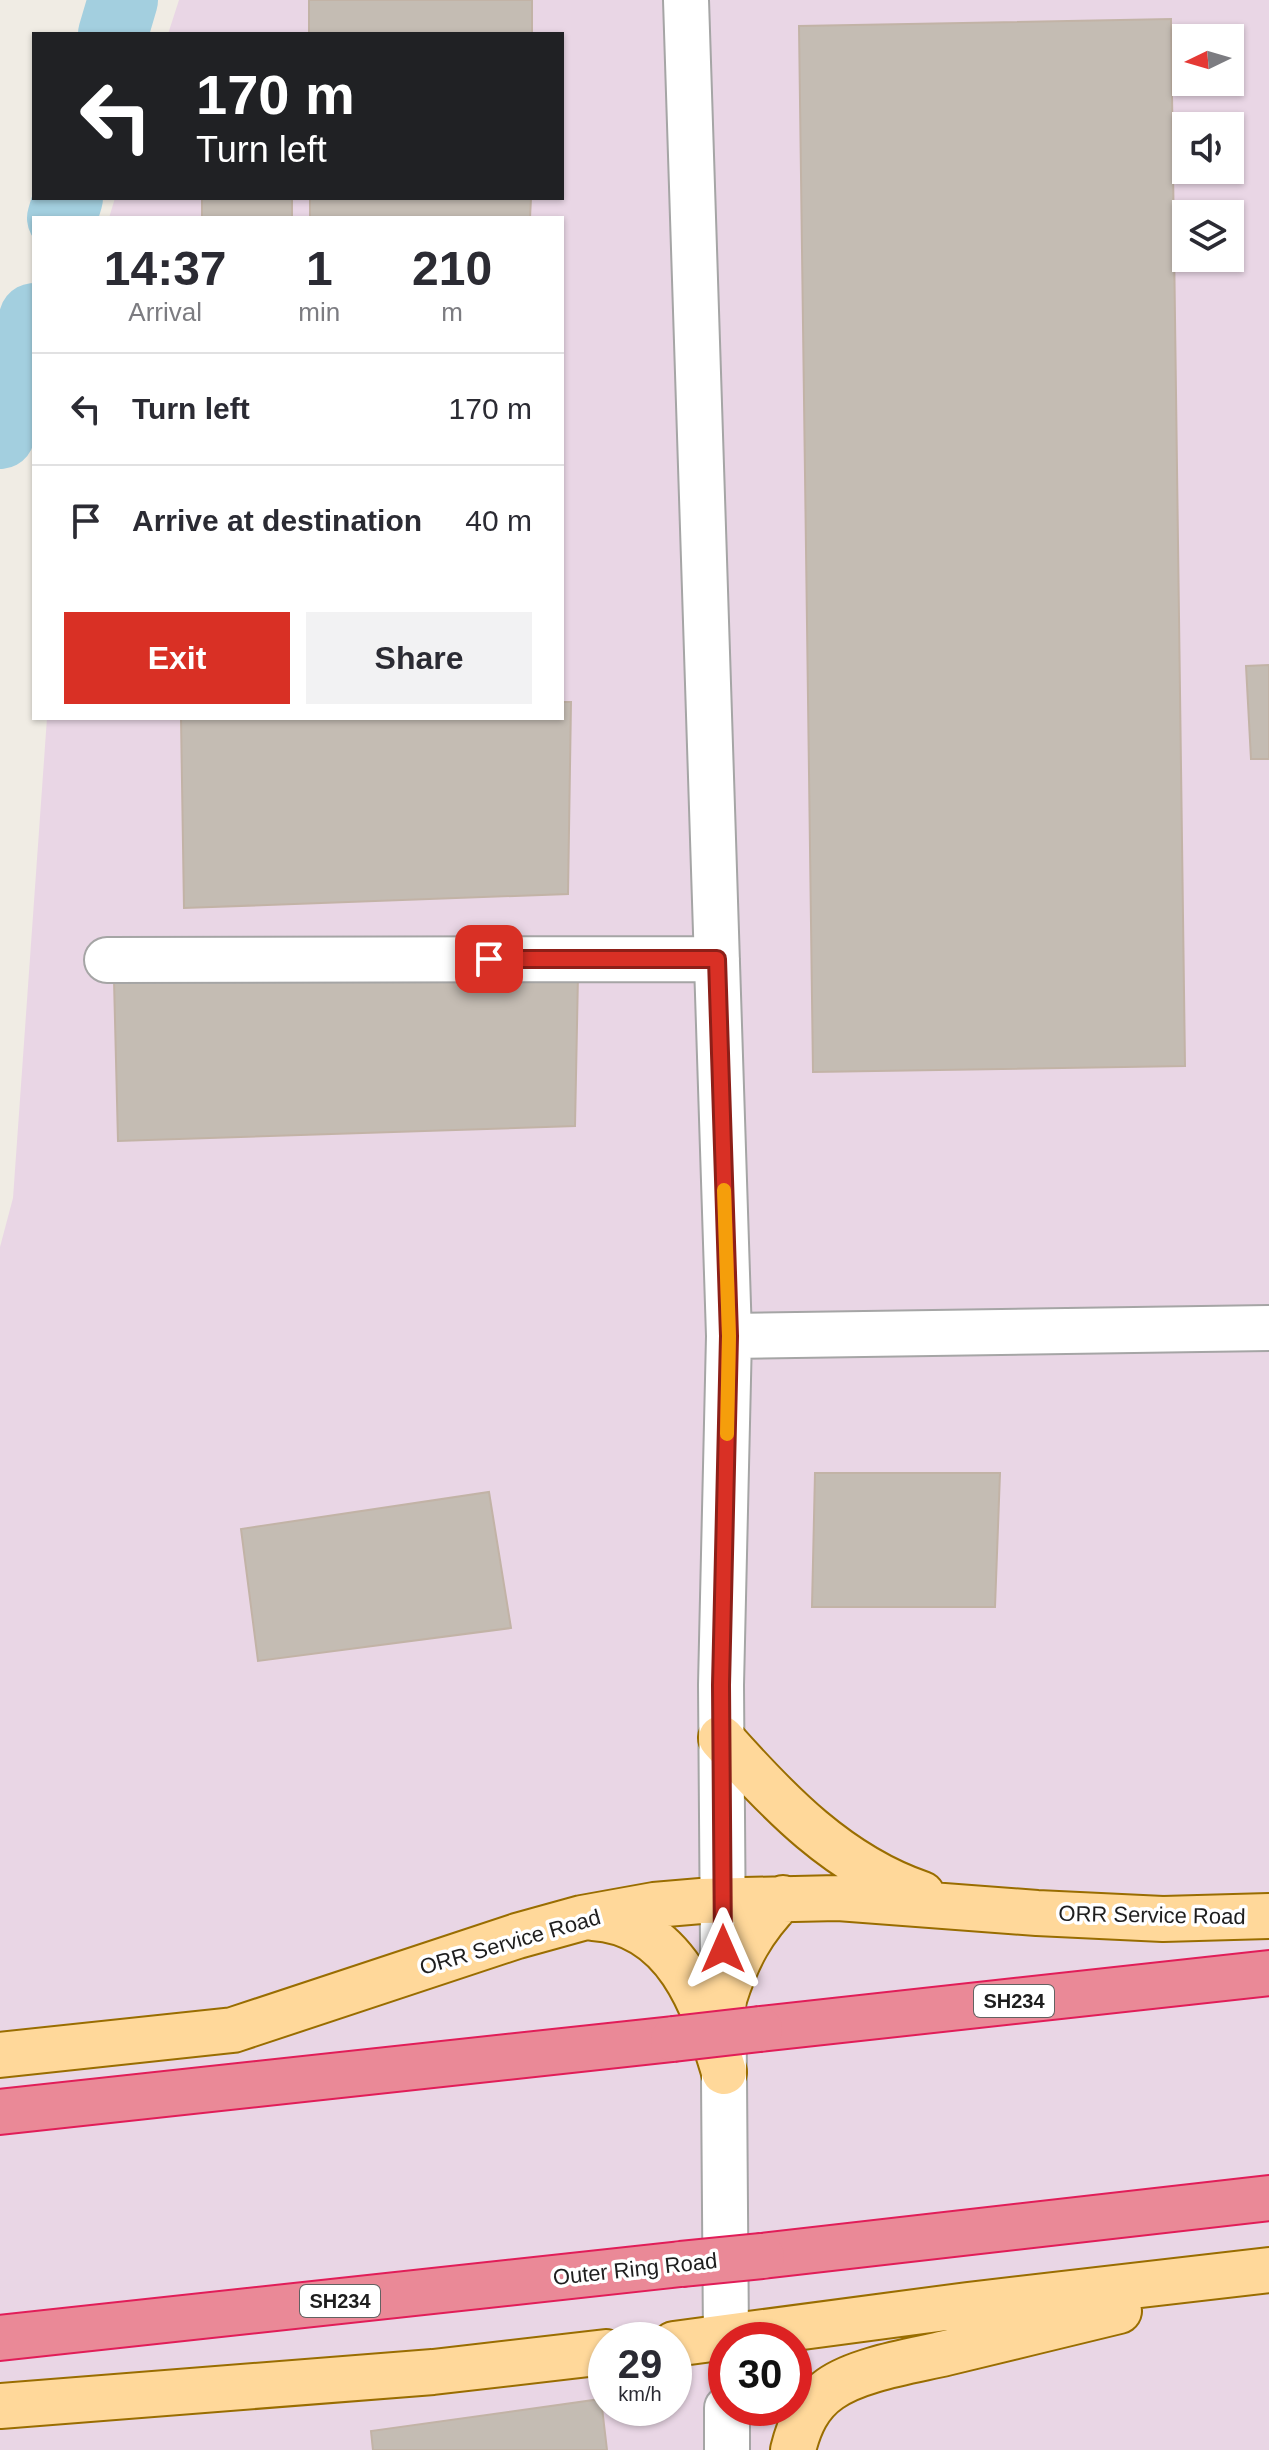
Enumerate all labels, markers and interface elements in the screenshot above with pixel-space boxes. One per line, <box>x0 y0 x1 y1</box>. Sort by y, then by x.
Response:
north arrow <box>1172 24 1244 96</box>
map controls <box>1172 24 1244 272</box>
text: 170 m <box>196 63 355 126</box>
icon: left <box>64 64 168 168</box>
button: sound <box>1172 112 1244 184</box>
text: Turn left <box>196 129 327 170</box>
button: layers <box>1172 200 1244 272</box>
text: 14:37 <box>104 242 227 295</box>
text: 1 <box>306 242 333 295</box>
text: 210 <box>412 242 492 295</box>
text: Arrival <box>128 297 202 327</box>
text: min <box>298 297 340 327</box>
text: m <box>441 297 463 327</box>
icon: left <box>64 387 108 431</box>
text: Turn left <box>132 392 250 425</box>
text: 170 m <box>449 392 532 425</box>
icon: arrive <box>64 499 108 543</box>
text: Arrive at destination <box>132 504 422 537</box>
text: 40 m <box>465 504 532 537</box>
button: Exit <box>64 612 290 704</box>
button: Share <box>306 612 532 704</box>
pin <box>455 925 523 993</box>
icon: arrive <box>467 937 511 981</box>
street label: ORR Service Road <box>1058 1901 1246 1929</box>
street label: ORR Service Road <box>417 1904 603 1980</box>
position arrow <box>681 1907 765 1991</box>
road number: SH234 <box>974 1985 1054 2017</box>
street label: Outer Ring Road <box>552 2248 718 2290</box>
road number: SH234 <box>300 2285 380 2317</box>
speed limit sign: 30 <box>708 2322 812 2426</box>
text: 29 <box>618 2342 662 2386</box>
text: km/h <box>618 2383 662 2405</box>

